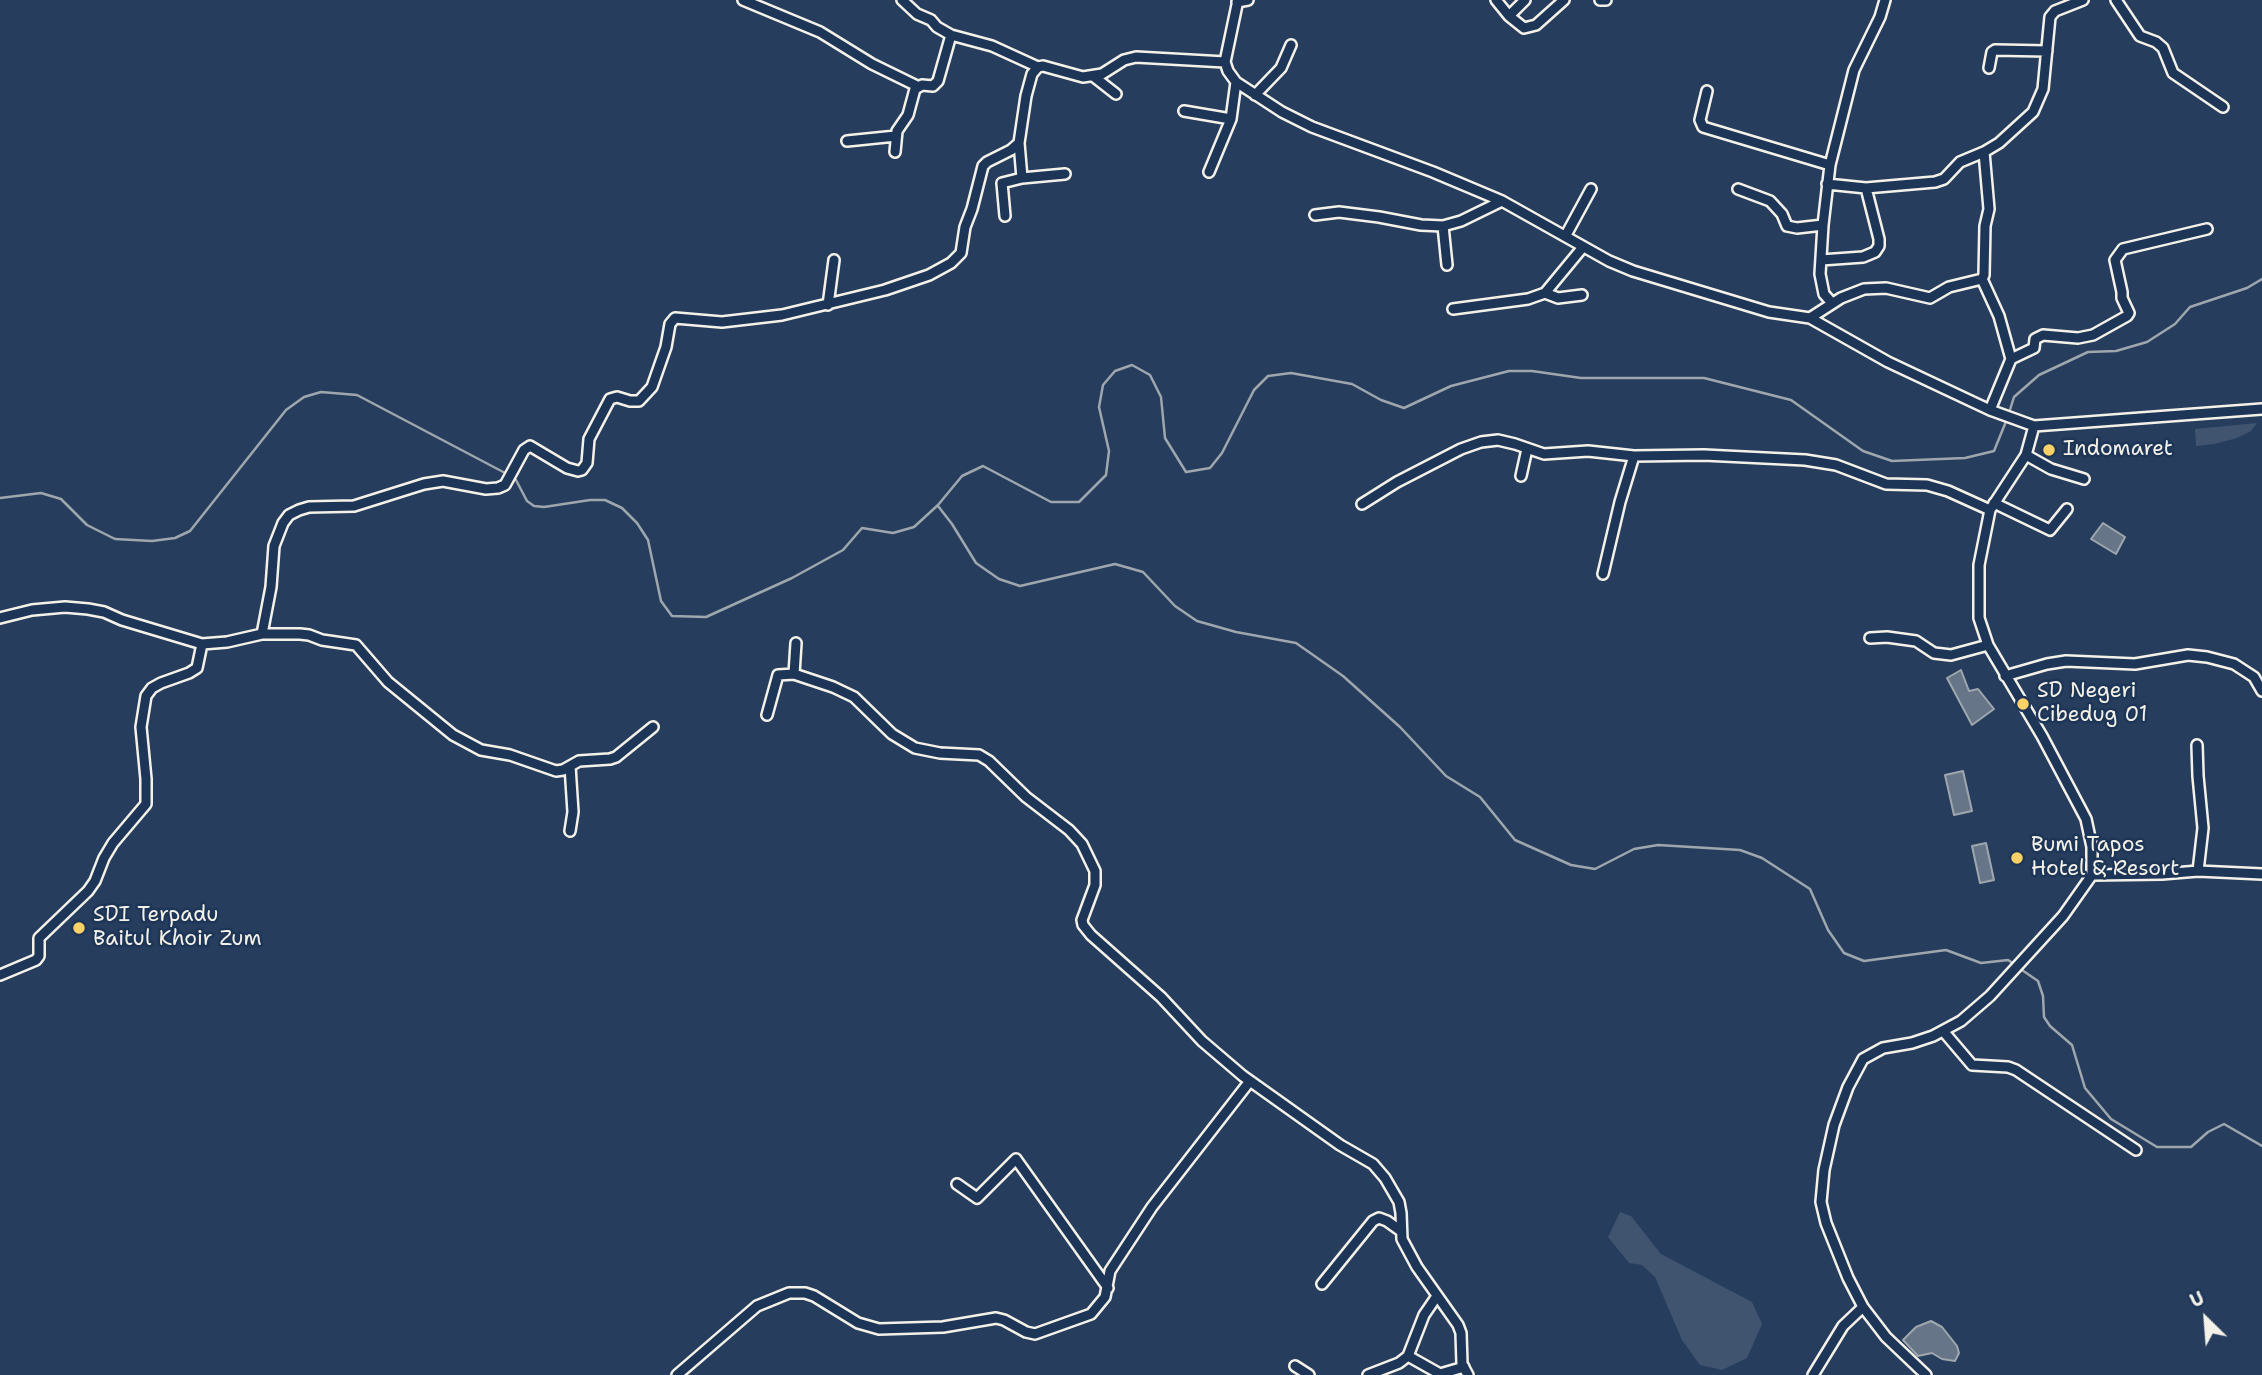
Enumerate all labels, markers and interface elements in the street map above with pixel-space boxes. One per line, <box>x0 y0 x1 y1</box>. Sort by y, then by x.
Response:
place label: Indomaret <box>2063 437 2173 463</box>
marker: Indomaret <box>2041 442 2057 458</box>
place label: SD Negeri Cibedug 01 <box>2037 679 2147 729</box>
marker: SD Negeri Cibedug 01 <box>2015 696 2031 712</box>
place label: Bumi Tapos Hotel & Resort <box>2031 833 2179 883</box>
marker: Bumi Tapos Hotel & Resort <box>2009 850 2025 866</box>
place label: SDI Terpadu Baitul Khoir Zum <box>93 903 262 953</box>
marker: SDI Terpadu Baitul Khoir Zum <box>71 920 87 936</box>
north arrow <box>2171 1284 2241 1354</box>
text: U <box>2186 1285 2208 1314</box>

